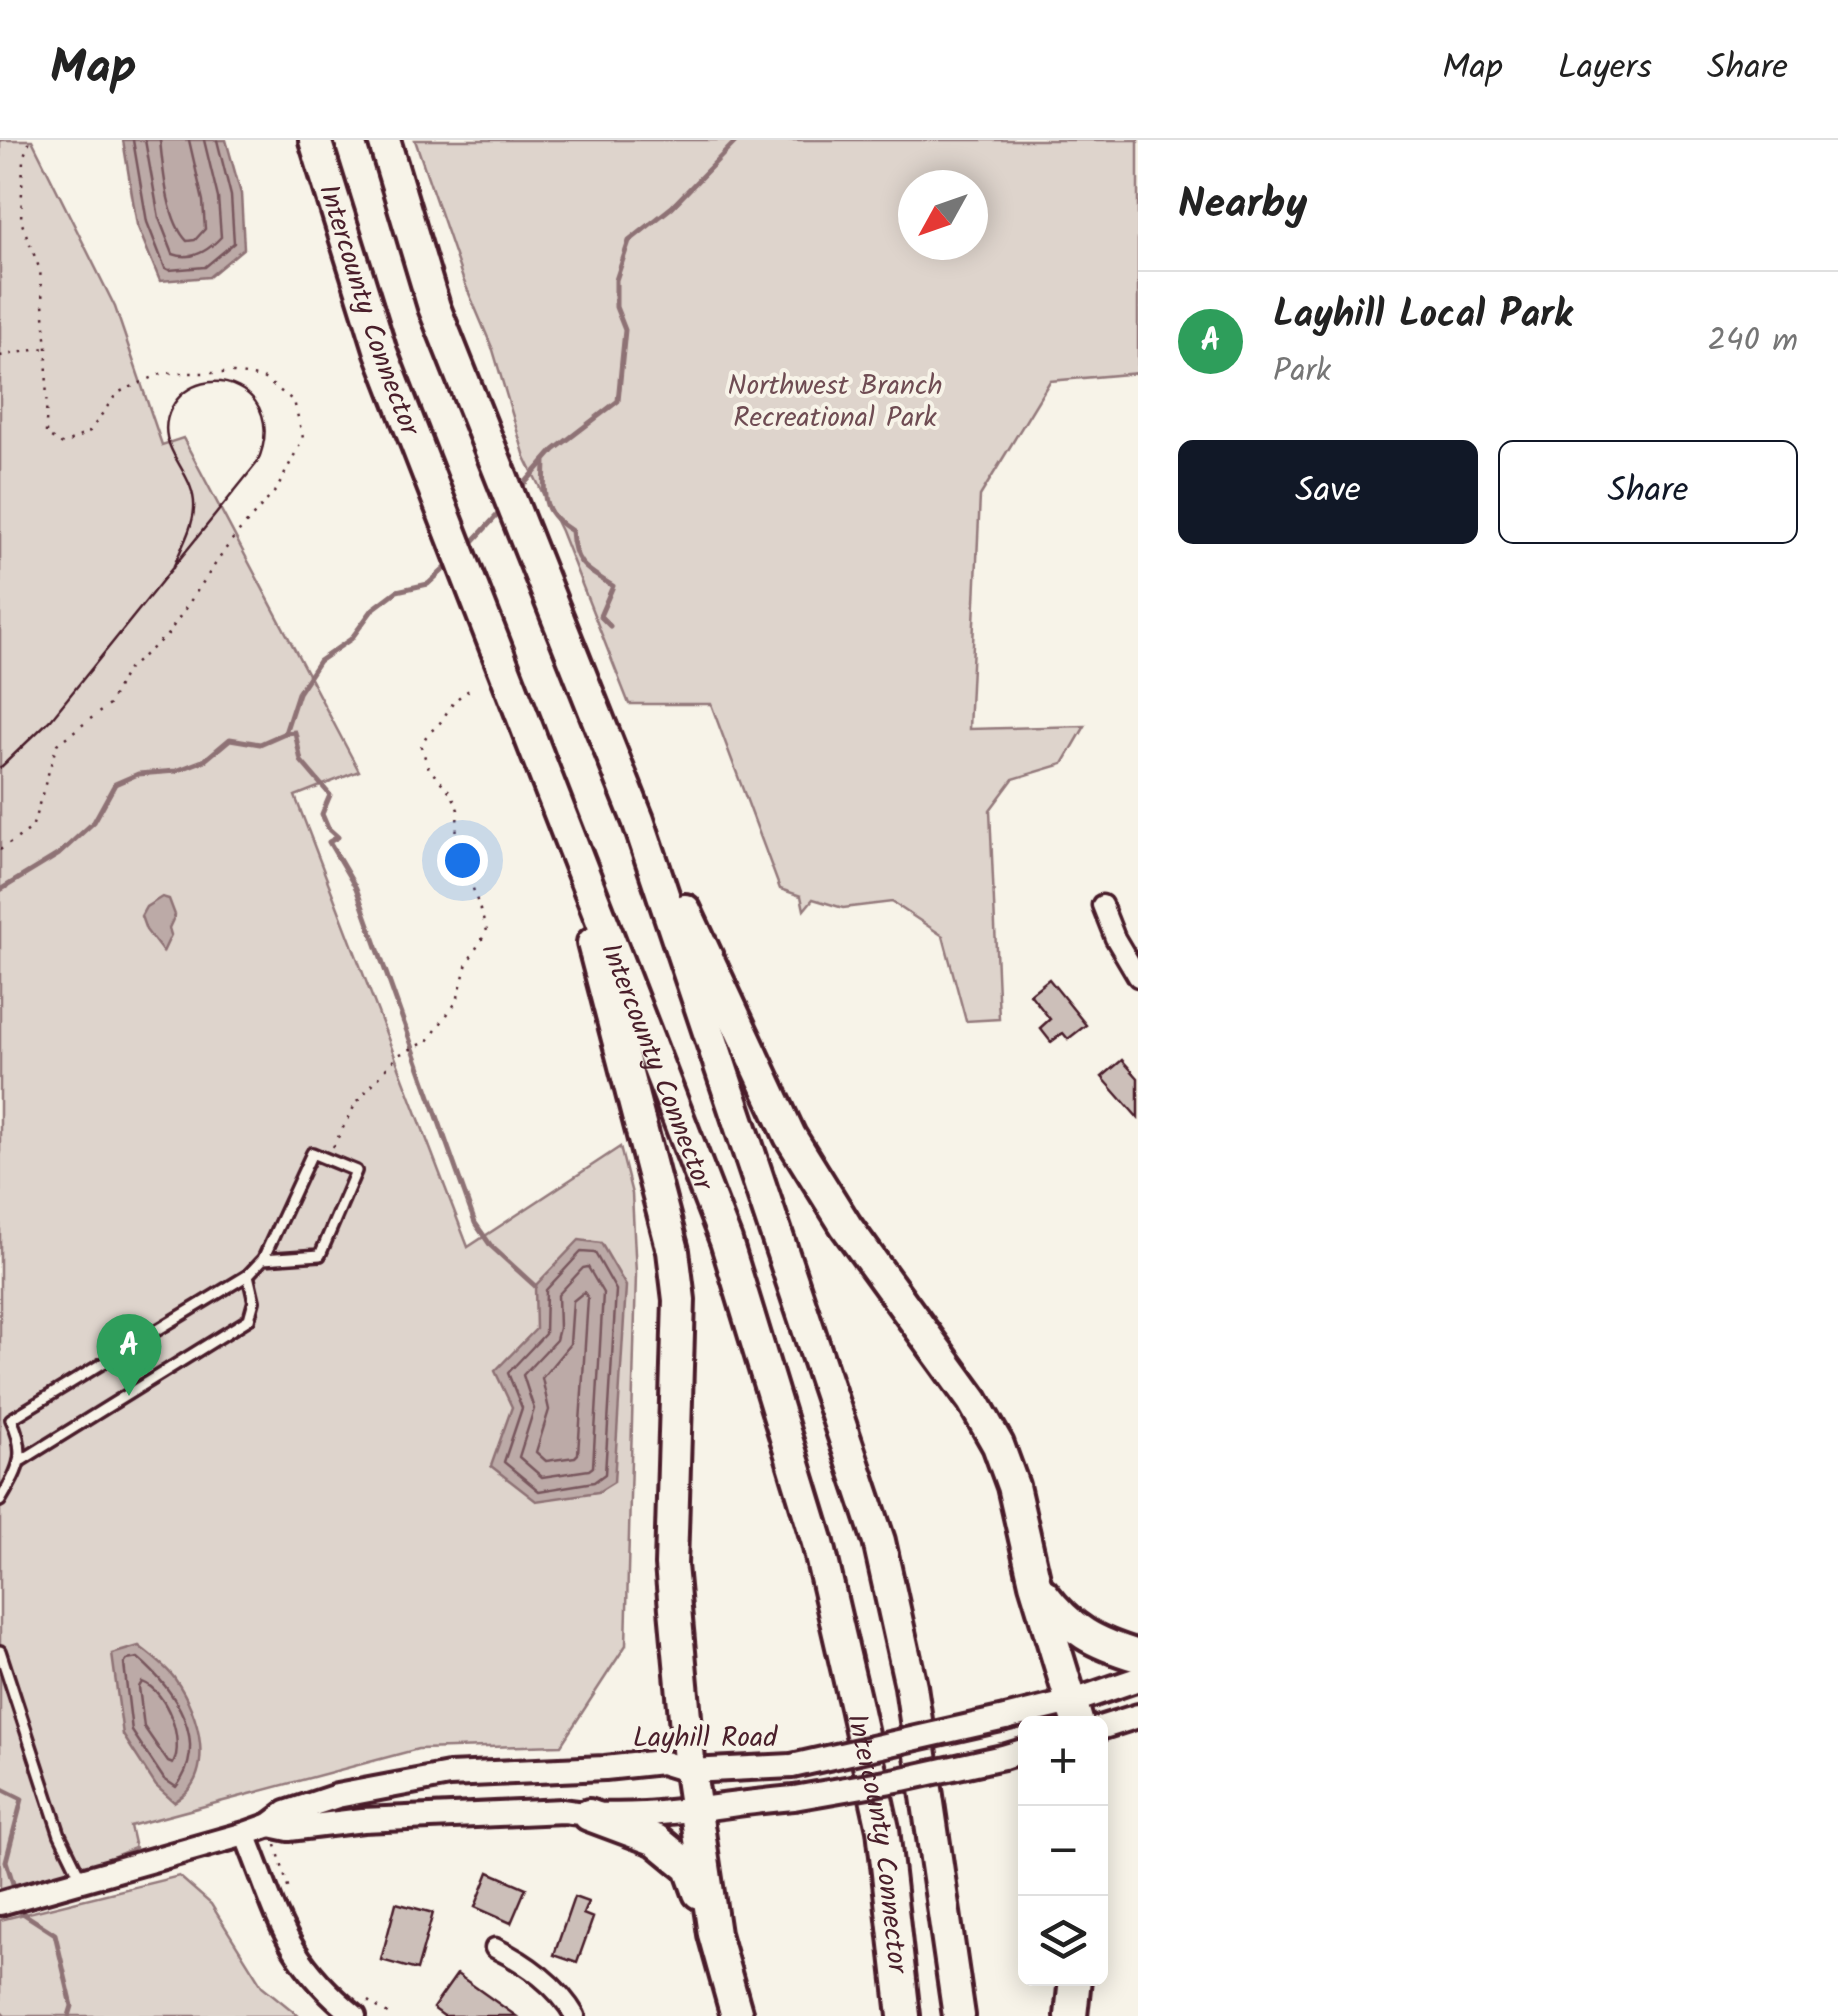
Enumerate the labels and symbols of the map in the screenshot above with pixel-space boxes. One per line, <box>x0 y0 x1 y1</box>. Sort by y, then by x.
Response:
north arrow <box>898 170 988 260</box>
street label: Intercounty Connector <box>305 179 432 444</box>
park label: Northwest Branch Recreational Park <box>728 364 942 441</box>
your location <box>437 835 488 886</box>
street label: Intercounty Connector <box>587 937 725 1199</box>
pin: A <box>96 1314 162 1396</box>
street label: Intercounty Connector <box>833 1710 919 1977</box>
street label: Layhill Road <box>633 1716 778 1761</box>

